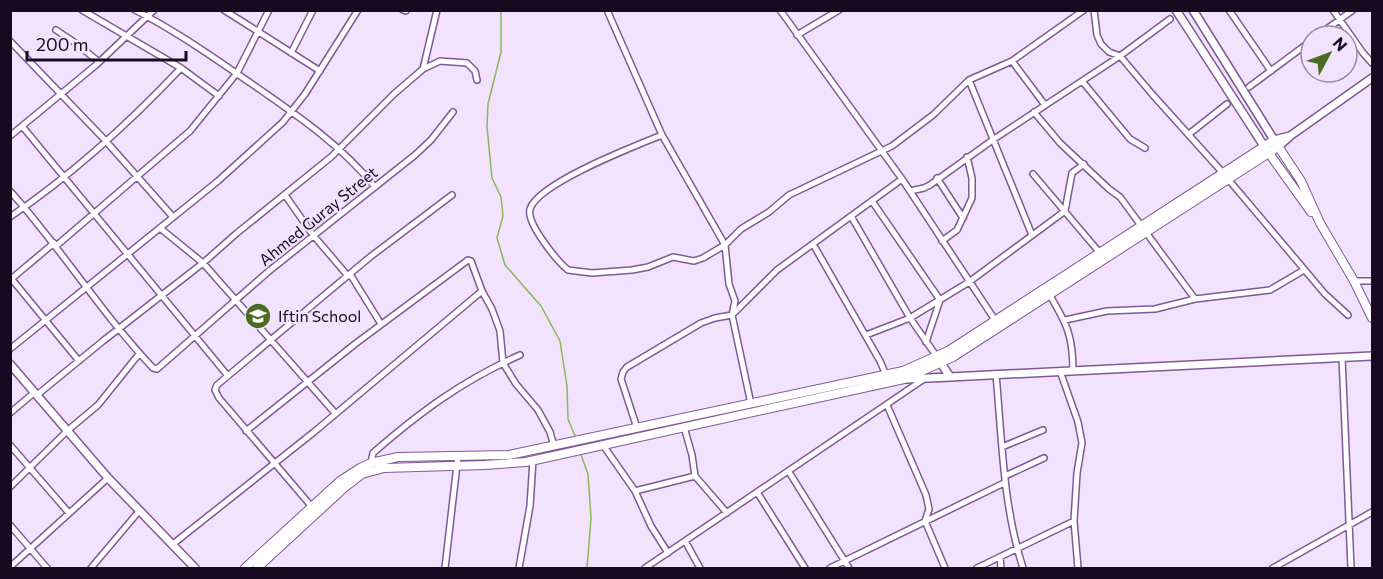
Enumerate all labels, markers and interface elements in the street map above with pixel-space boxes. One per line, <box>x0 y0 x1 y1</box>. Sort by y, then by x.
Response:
scale bar <box>27 24 186 62</box>
north arrow <box>1299 24 1359 84</box>
text: 200 m <box>36 33 89 55</box>
text: N <box>1330 33 1352 55</box>
street label: Ahmed Guray Street <box>255 162 381 269</box>
school or university icon: Iftin School <box>243 301 273 331</box>
place label: Iftin School <box>278 306 361 325</box>

